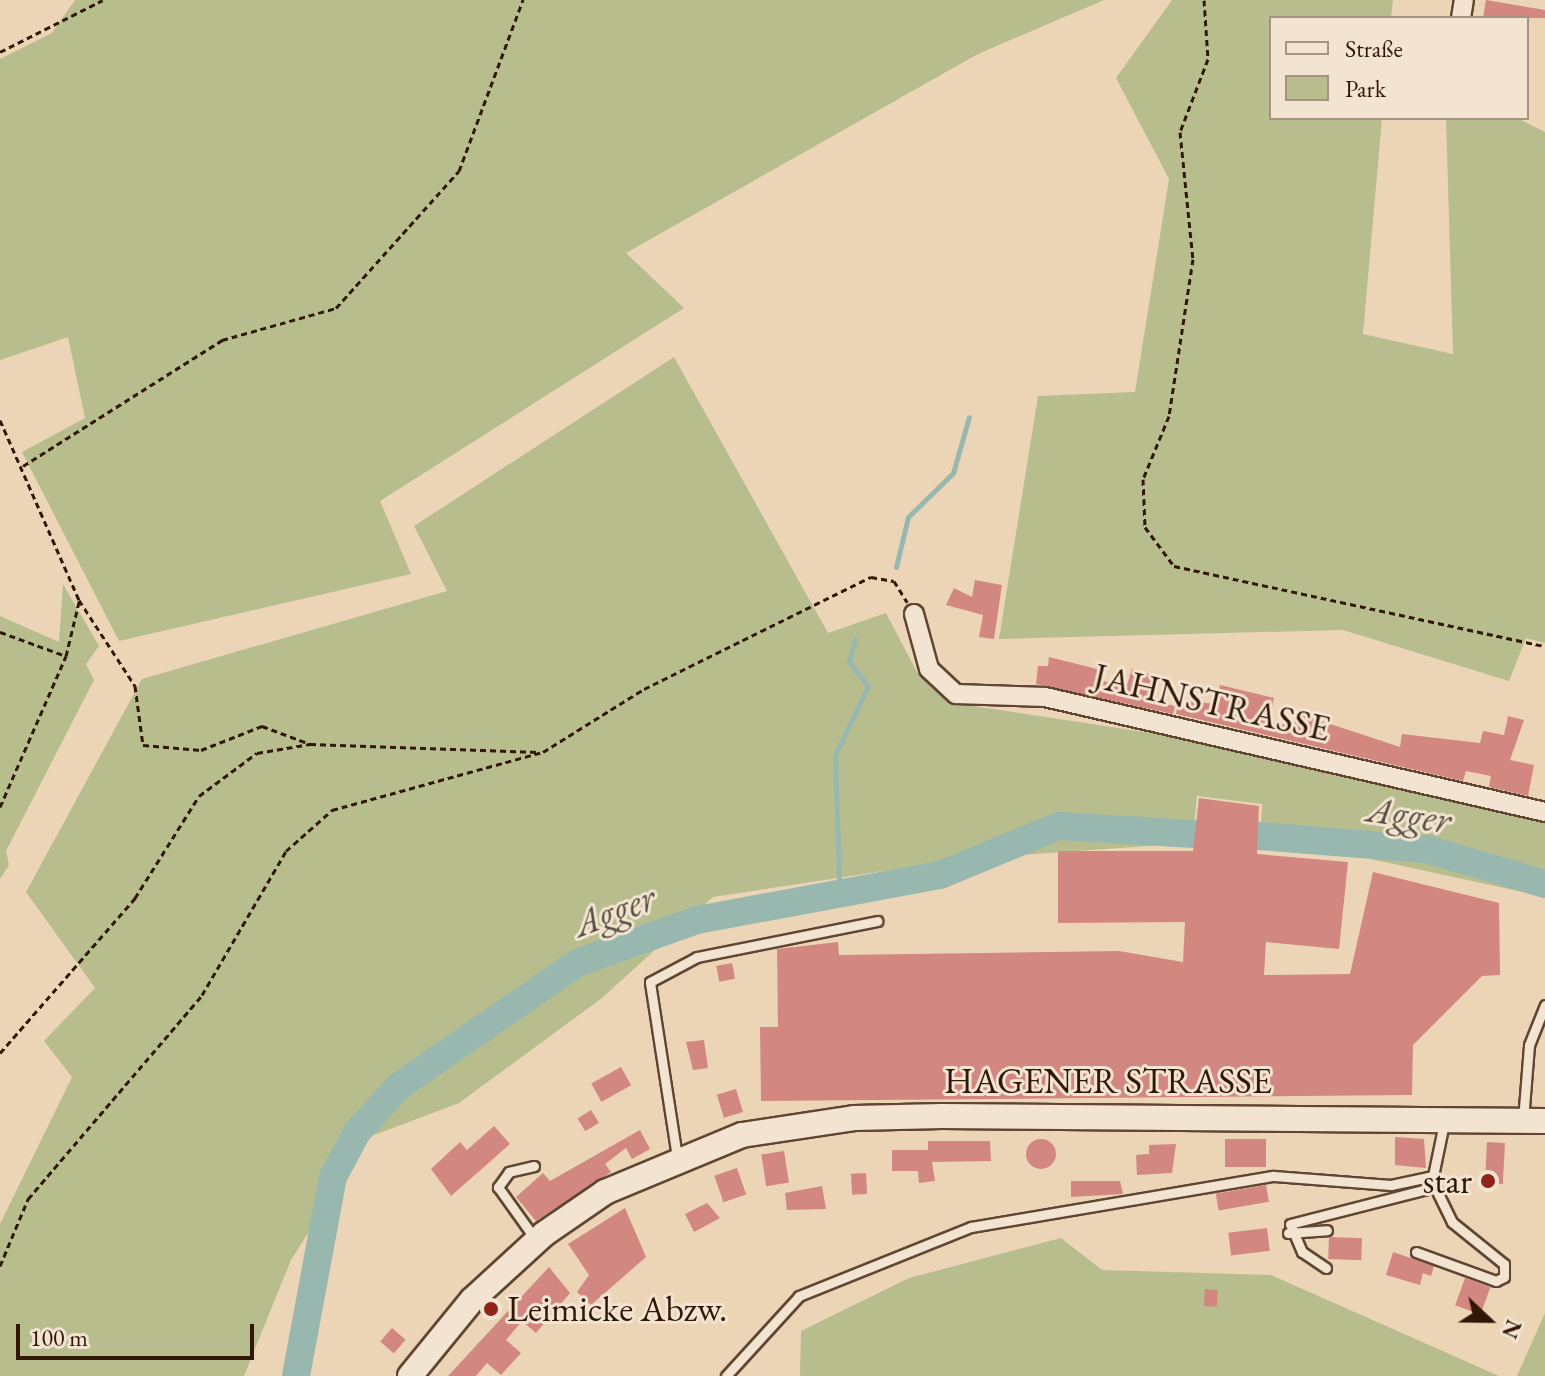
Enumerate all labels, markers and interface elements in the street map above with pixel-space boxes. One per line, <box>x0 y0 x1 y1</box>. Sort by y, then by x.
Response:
legend <box>1269 16 1529 120</box>
text: Straße <box>1345 33 1403 64</box>
text: Park <box>1345 73 1386 104</box>
street label: JAHNSTRASSE <box>1089 654 1335 750</box>
water label: Agger <box>1364 786 1454 842</box>
water label: Agger <box>567 874 661 946</box>
street label: HAGENER STRASSE <box>944 1059 1272 1103</box>
place label: star <box>1423 1159 1472 1203</box>
marker: star <box>1479 1172 1497 1190</box>
north arrow <box>1449 1280 1529 1360</box>
place label: Leimicke Abzw. <box>507 1287 727 1331</box>
marker: Leimicke Abzw. <box>482 1300 500 1318</box>
scale bar <box>20 1308 258 1358</box>
text: N <box>1495 1315 1528 1343</box>
text: 100 m <box>30 1322 88 1353</box>

